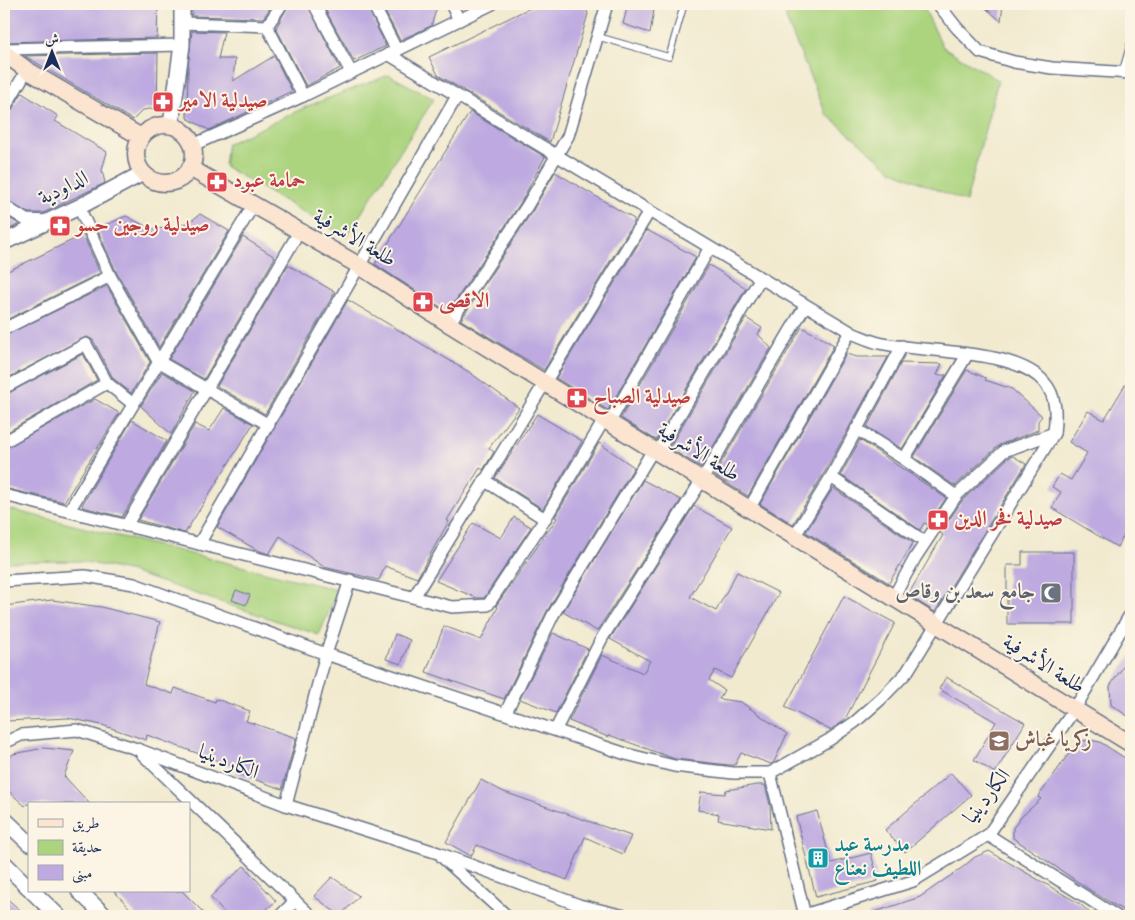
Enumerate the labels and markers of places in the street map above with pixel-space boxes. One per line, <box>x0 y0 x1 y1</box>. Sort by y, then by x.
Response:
place label: صيدلية الامير <box>177 87 268 117</box>
pharmacy icon: صيدلية الامير <box>151 90 175 114</box>
place label: حمامة عبود <box>233 167 306 197</box>
pharmacy icon: حمامة عبود <box>205 170 229 194</box>
place label: صيدلية روجين حسو <box>74 211 210 241</box>
pharmacy icon: صيدلية روجين حسو <box>48 214 72 238</box>
place label: الاقصى <box>439 287 489 317</box>
pharmacy icon: الاقصى <box>411 290 435 314</box>
place label: صيدلية الصباح <box>593 383 691 415</box>
pharmacy icon: صيدلية الصباح <box>565 386 589 410</box>
place label: صيدلية فخر الدين <box>954 505 1063 535</box>
pharmacy icon: صيدلية فخر الدين <box>926 508 950 532</box>
place label: جامع سعد بن وقاص <box>895 578 1035 610</box>
mosque icon: جامع سعد بن وقاص <box>1039 581 1063 605</box>
place label: زكريا غباش <box>1015 726 1092 756</box>
school or university icon: زكريا غباش <box>987 729 1011 753</box>
place label: مدرسة عبد اللطيف نعناع <box>834 831 922 885</box>
building icon: مدرسة عبد اللطيف نعناع <box>806 846 830 870</box>

